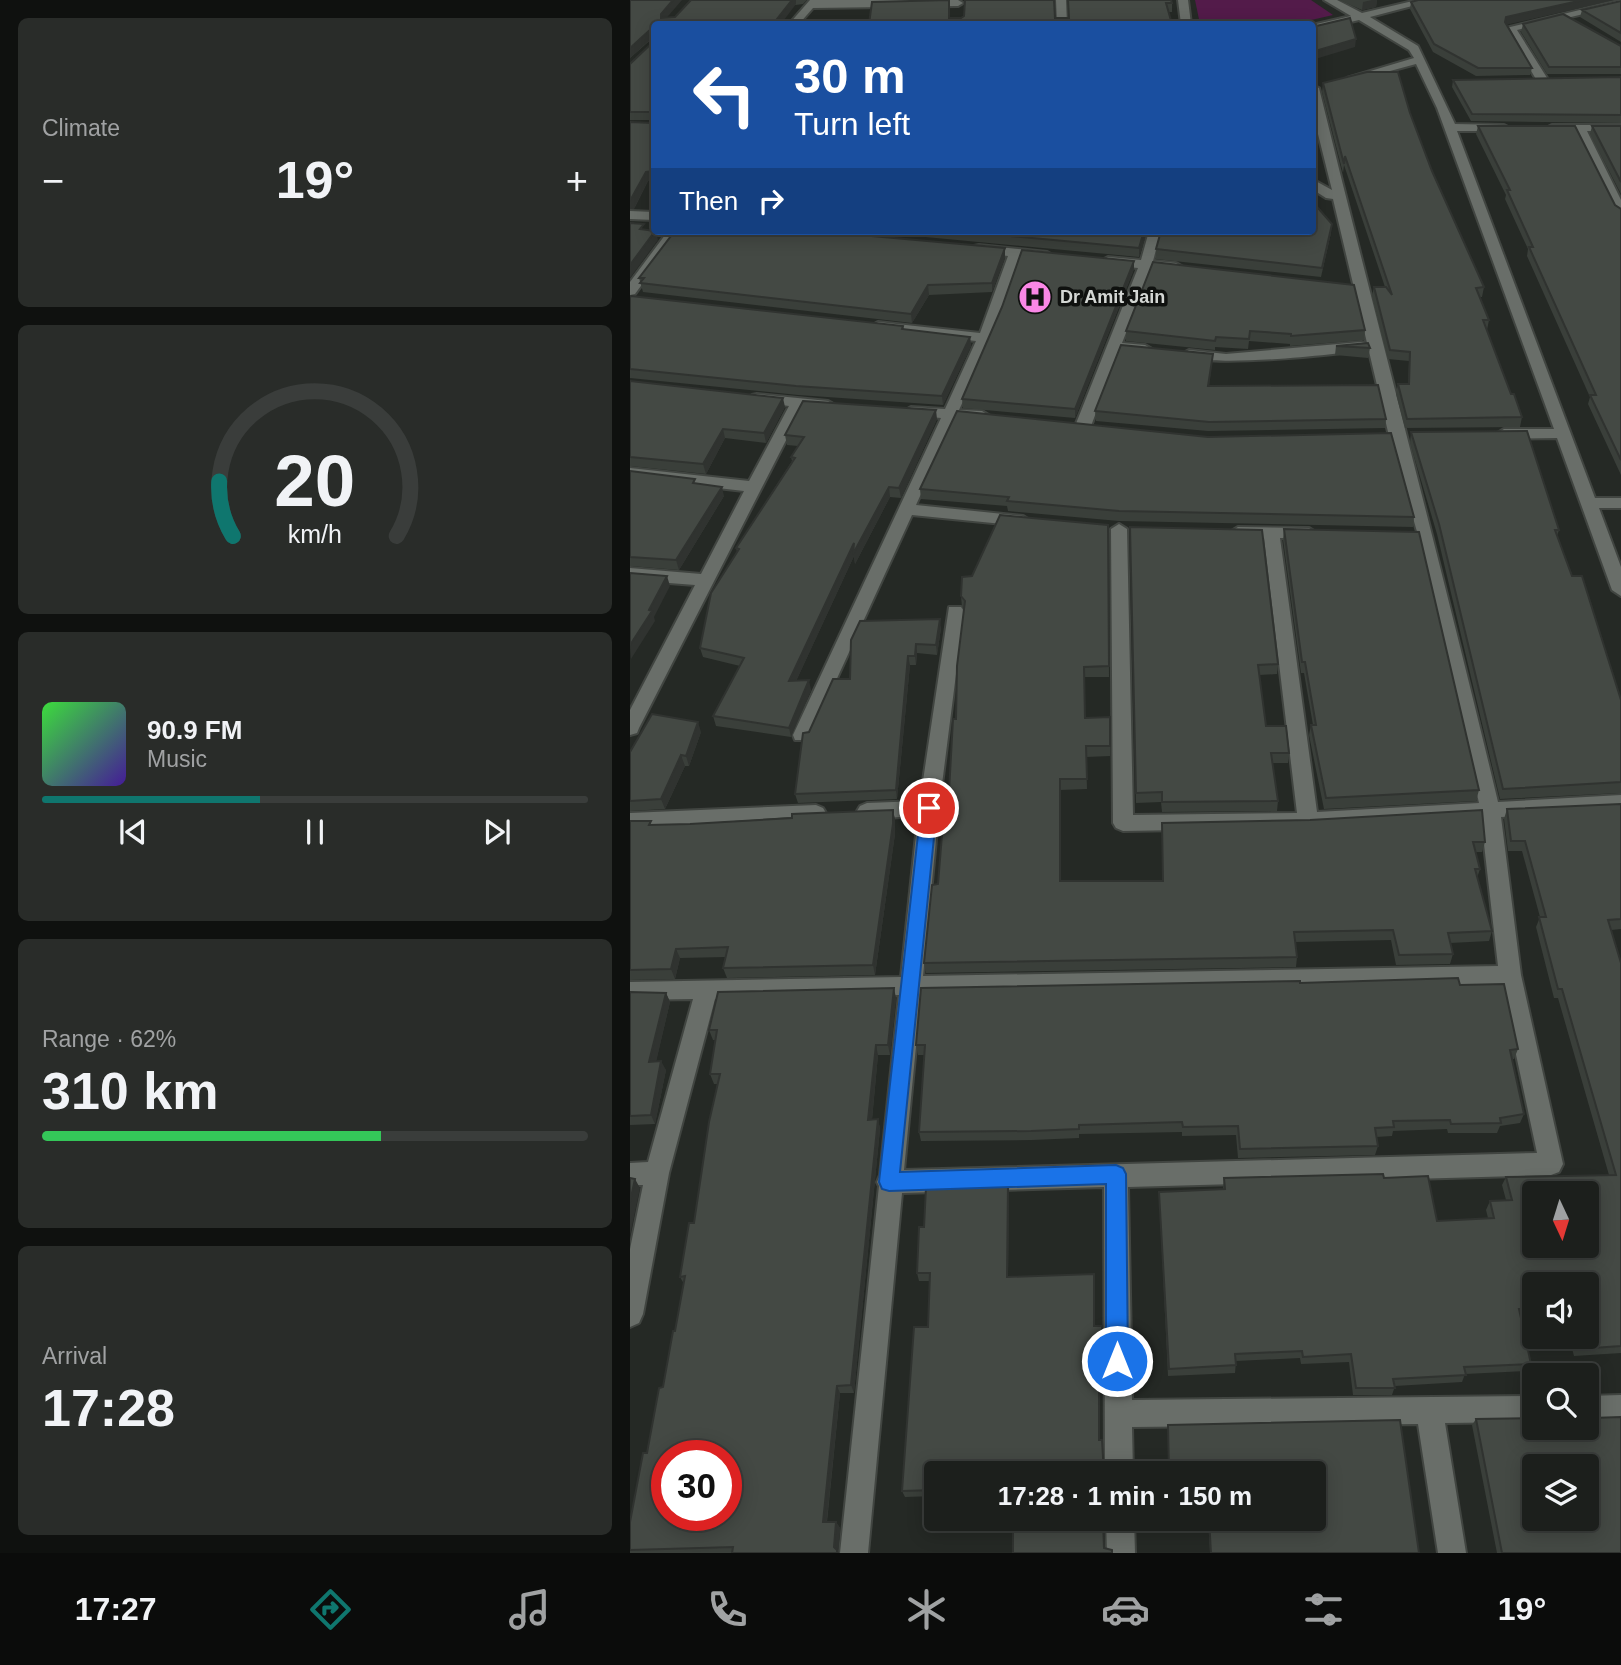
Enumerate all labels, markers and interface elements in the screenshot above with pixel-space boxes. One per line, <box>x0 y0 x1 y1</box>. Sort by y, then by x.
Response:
icon: left <box>679 49 770 140</box>
text: 30 m <box>794 49 906 103</box>
text: Turn left <box>794 106 910 142</box>
text: Climate <box>42 115 120 141</box>
text: 19° <box>276 151 354 209</box>
text: − <box>42 160 64 202</box>
text: + <box>566 160 588 202</box>
icon: right <box>752 182 790 220</box>
text: Then <box>679 186 738 216</box>
hospital icon: Dr Amit Jain <box>1016 278 1054 316</box>
place label: Dr Amit Jain <box>1060 287 1165 307</box>
text: 20 <box>275 440 355 521</box>
text: km/h <box>288 519 342 547</box>
text: 90.9 FM <box>147 715 242 745</box>
text: Music <box>147 746 207 772</box>
pin <box>899 778 959 838</box>
icon: arrive <box>910 789 948 827</box>
icon: previous <box>114 813 152 851</box>
icon: pause <box>296 813 334 851</box>
icon: next <box>478 813 516 851</box>
text: Range · 62% <box>42 1026 176 1052</box>
text: 310 km <box>42 1062 218 1120</box>
north arrow <box>1522 1181 1600 1258</box>
map controls <box>1522 1181 1599 1531</box>
button: sound <box>1522 1272 1599 1349</box>
position arrow <box>1080 1324 1154 1398</box>
text: Arrival <box>42 1343 107 1369</box>
button: search <box>1522 1363 1599 1440</box>
text: 17:28 <box>42 1379 175 1437</box>
speed limit sign: 30 <box>651 1440 742 1531</box>
button: layers <box>1522 1454 1599 1531</box>
text: 17:28 · 1 min · 150 m <box>998 1481 1252 1511</box>
icon: directions <box>306 1585 355 1634</box>
icon: music <box>505 1585 554 1634</box>
icon: phone <box>703 1585 752 1634</box>
icon: climate <box>902 1585 951 1634</box>
icon: car <box>1101 1585 1150 1634</box>
icon: filters <box>1299 1585 1348 1634</box>
text: 17:27 <box>75 1591 157 1627</box>
text: 19° <box>1498 1591 1546 1627</box>

